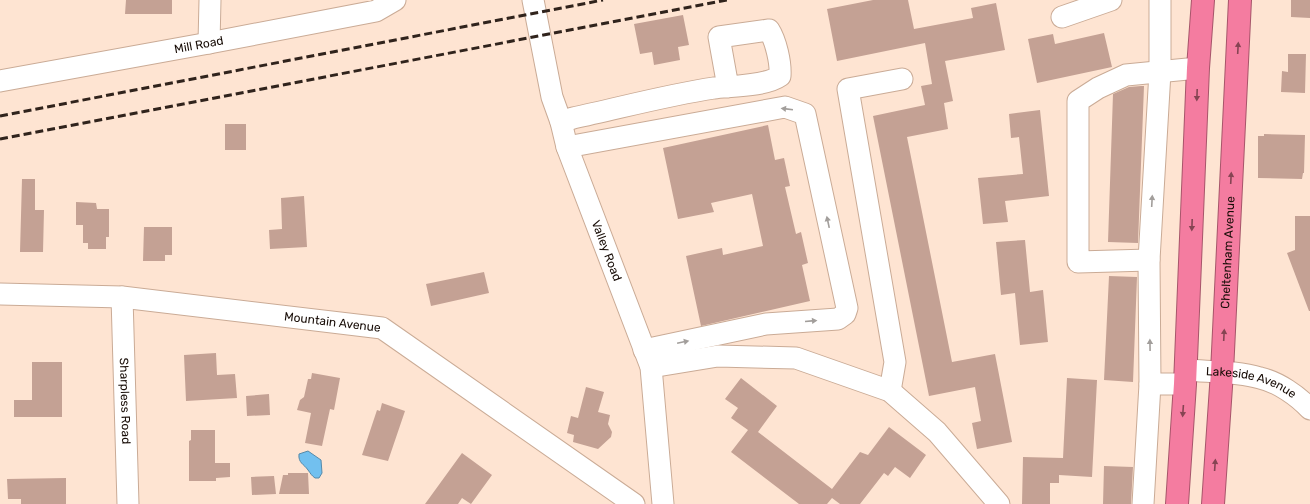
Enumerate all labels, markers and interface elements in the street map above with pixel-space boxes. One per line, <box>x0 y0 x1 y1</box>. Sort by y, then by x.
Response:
street label: Mill Road <box>173 33 224 56</box>
one-way arrow <box>1234 42 1241 54</box>
one-way arrow <box>1193 89 1200 101</box>
one-way arrow <box>780 106 793 112</box>
one-way arrow <box>1228 172 1235 184</box>
one-way arrow <box>1149 195 1156 207</box>
street label: Cheltenham Avenue <box>1218 195 1238 309</box>
one-way arrow <box>825 216 831 228</box>
street label: Valley Road <box>589 218 624 283</box>
one-way arrow <box>1188 219 1195 231</box>
street label: Mountain Avenue <box>283 309 382 335</box>
one-way arrow <box>805 317 817 324</box>
one-way arrow <box>1220 329 1227 341</box>
one-way arrow <box>676 338 689 344</box>
one-way arrow <box>1147 338 1153 351</box>
street label: Sharpless Road <box>117 358 133 444</box>
street label: Lakeside Avenue <box>1206 364 1299 401</box>
one-way arrow <box>1180 405 1187 417</box>
one-way arrow <box>1212 459 1219 471</box>

